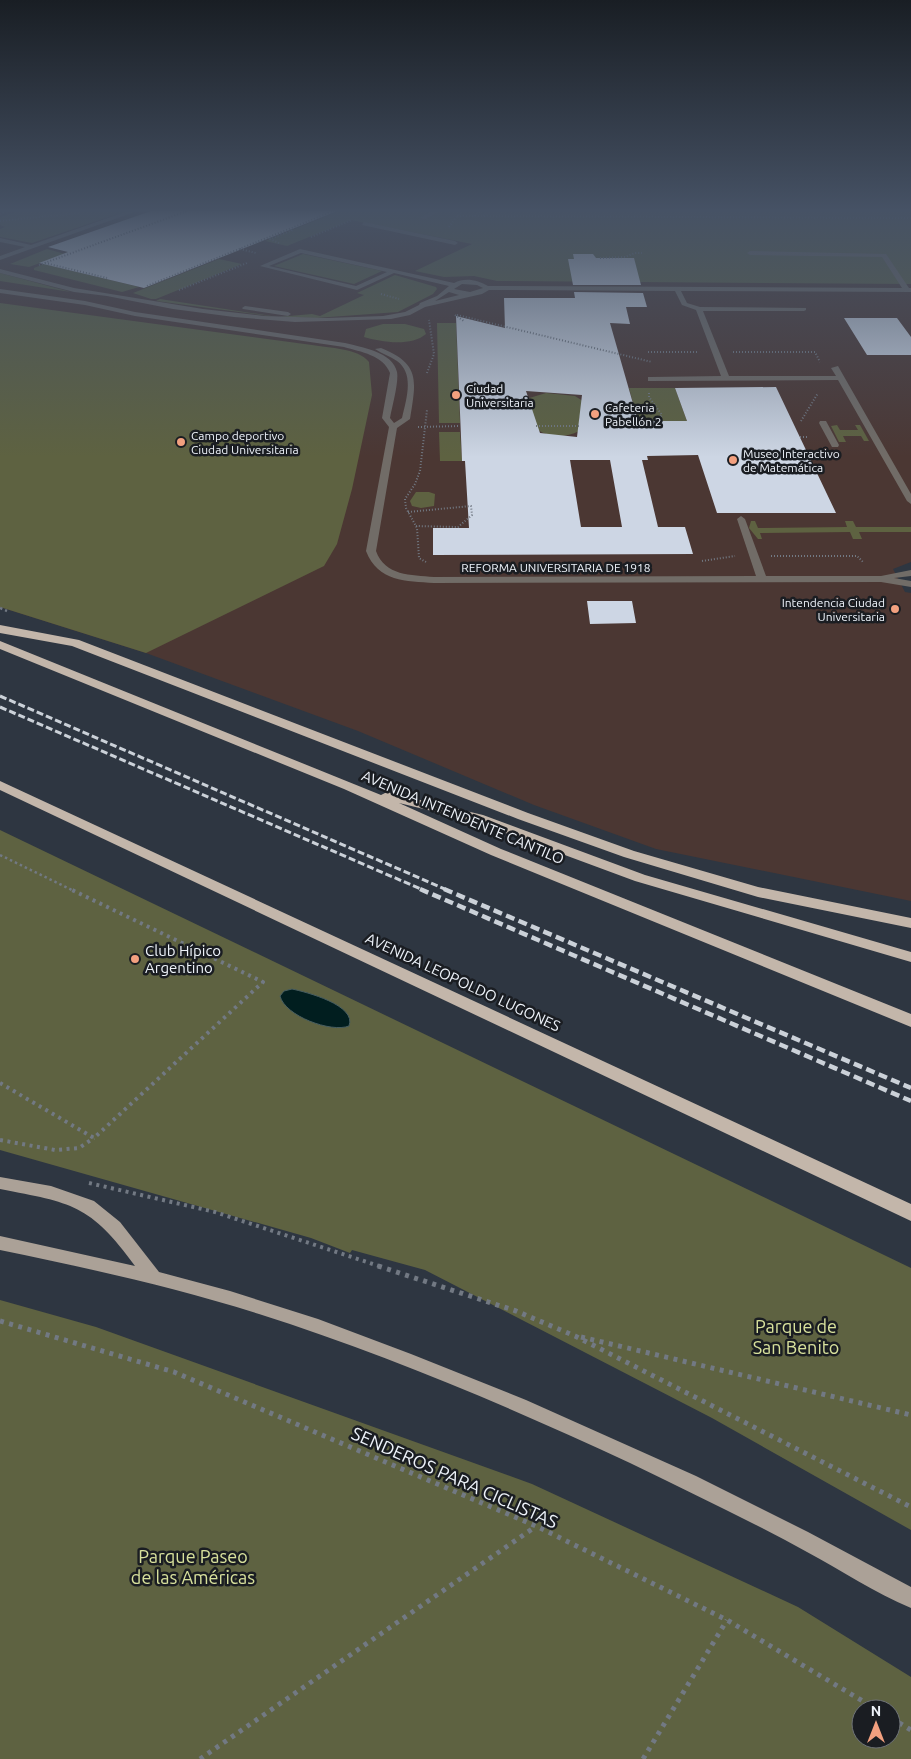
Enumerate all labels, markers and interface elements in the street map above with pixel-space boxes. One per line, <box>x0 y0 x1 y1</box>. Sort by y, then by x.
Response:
place label: Ciudad Universitaria <box>466 382 534 409</box>
marker: Ciudad Universitaria <box>450 389 462 401</box>
place label: Cafeteria Pabellón 2 <box>605 401 662 428</box>
marker: Cafeteria Pabellón 2 <box>589 408 601 420</box>
place label: Campo deportivo Ciudad Universitaria <box>191 429 299 456</box>
marker: Campo deportivo Ciudad Universitaria <box>175 436 187 448</box>
place label: Museo Interactivo de Matemática <box>743 447 840 474</box>
marker: Museo Interactivo de Matemática <box>727 454 739 466</box>
street label: REFORMA UNIVERSITARIA DE 1918 <box>461 561 651 574</box>
place label: Intendencia Ciudad Universitaria <box>782 596 885 623</box>
marker: Intendencia Ciudad Universitaria <box>889 603 901 615</box>
street label: AVENIDA INTENDENTE CANTILO <box>359 767 567 867</box>
street label: AVENIDA LEOPOLDO LUGONES <box>363 929 563 1035</box>
place label: Club Hípico Argentino <box>145 942 221 976</box>
marker: Club Hípico Argentino <box>129 953 141 965</box>
park label: Parque de San Benito <box>753 1316 839 1357</box>
street label: SENDEROS PARA CICLISTAS <box>349 1422 561 1532</box>
park label: Parque Paseo de las Américas <box>131 1546 255 1587</box>
north arrow <box>851 1699 901 1749</box>
text: N <box>871 1703 881 1719</box>

